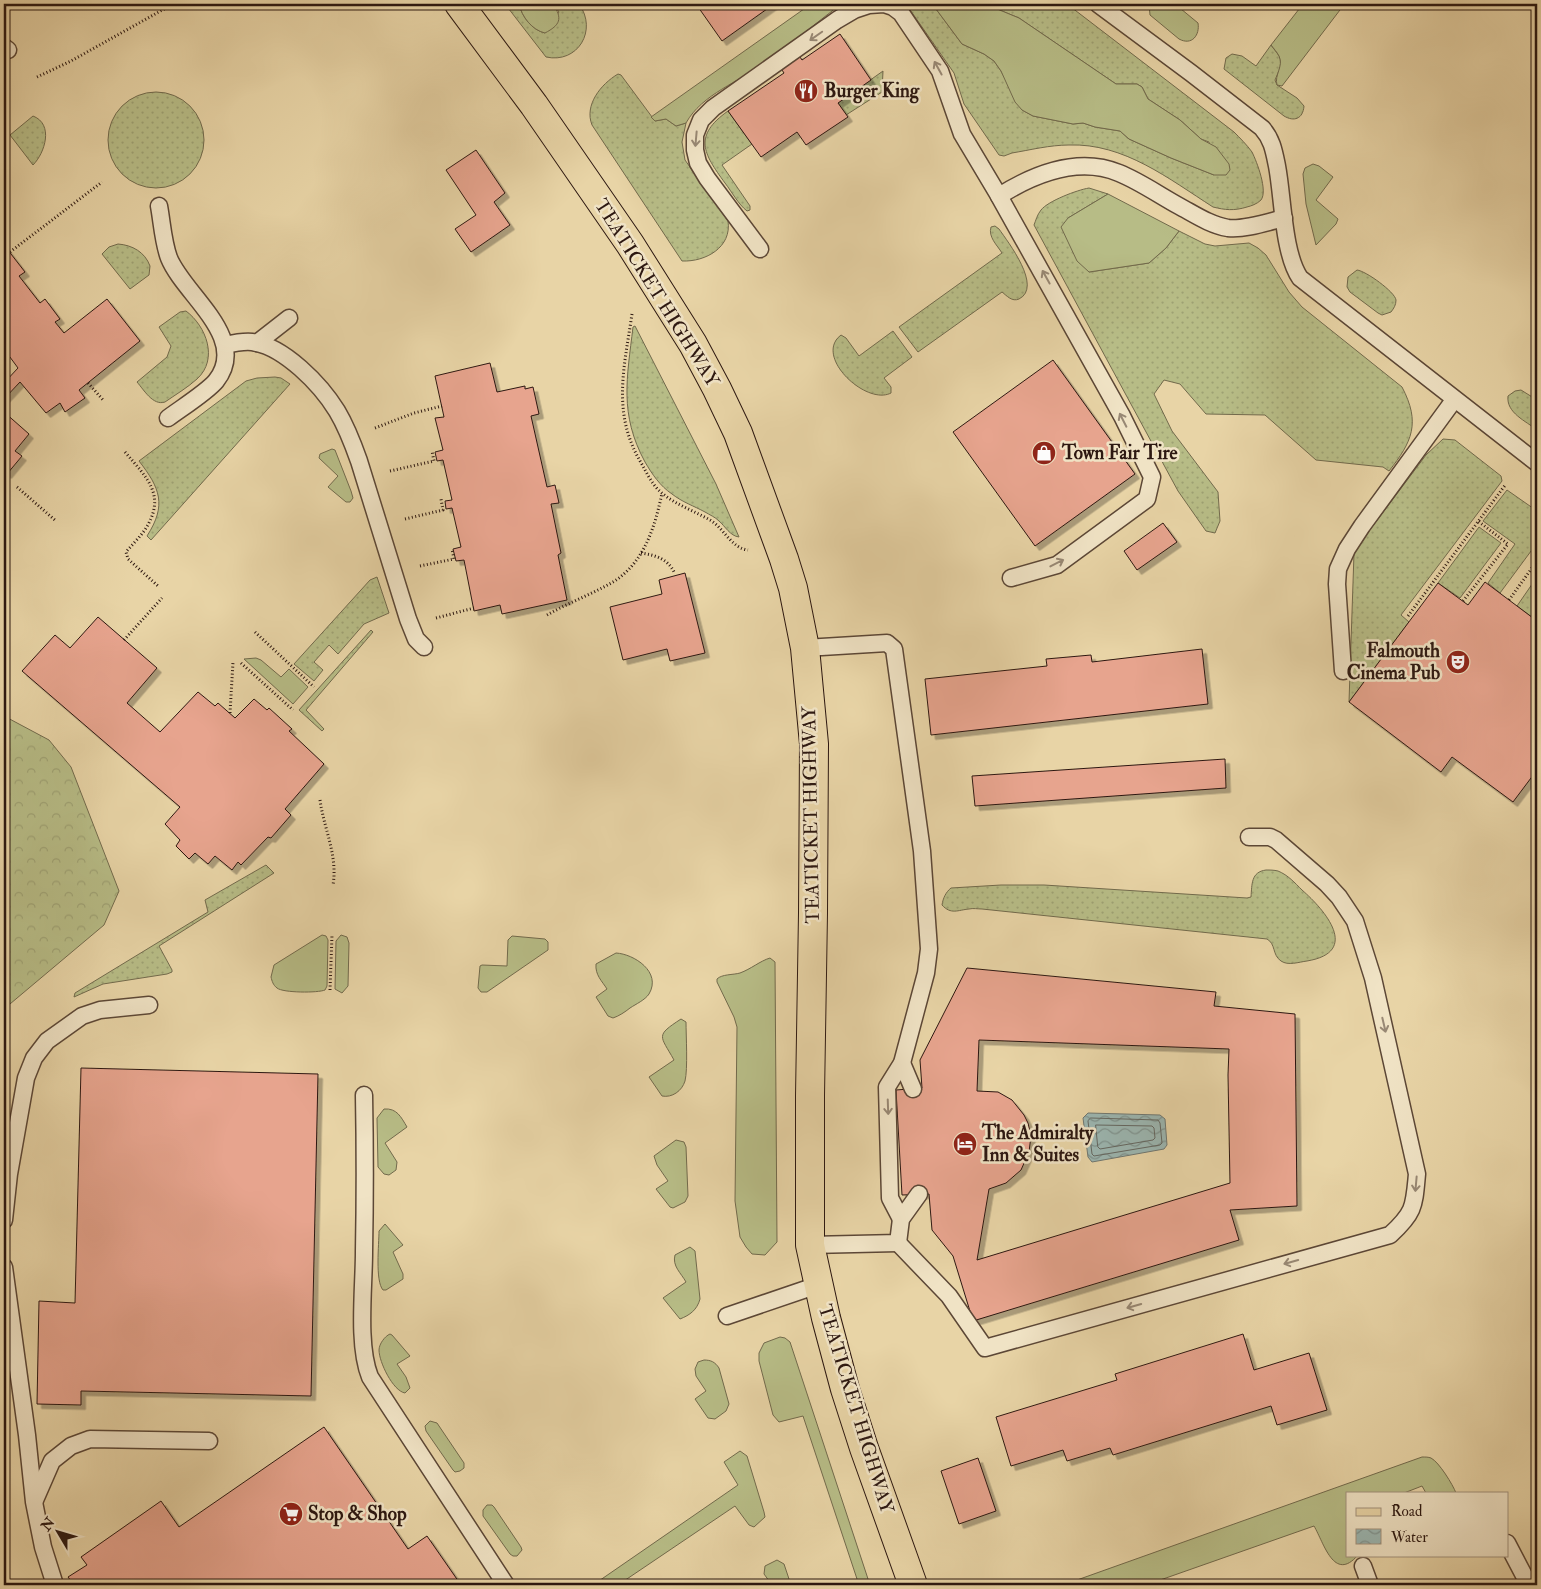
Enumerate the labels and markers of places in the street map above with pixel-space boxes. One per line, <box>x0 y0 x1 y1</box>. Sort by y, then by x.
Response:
restaurant icon: Burger King <box>793 78 819 104</box>
place label: Burger King <box>824 79 920 104</box>
shop icon: Town Fair Tire <box>1031 440 1057 466</box>
place label: Town Fair Tire <box>1061 441 1177 465</box>
place label: Falmouth Cinema Pub <box>1347 639 1441 685</box>
theatre icon: Falmouth Cinema Pub <box>1445 649 1471 675</box>
place label: The Admiralty Inn & Suites <box>981 1121 1094 1167</box>
hotel icon: The Admiralty Inn & Suites <box>952 1131 978 1157</box>
supermarket icon: Stop & Shop <box>278 1501 304 1527</box>
place label: Stop & Shop <box>308 1502 407 1527</box>

